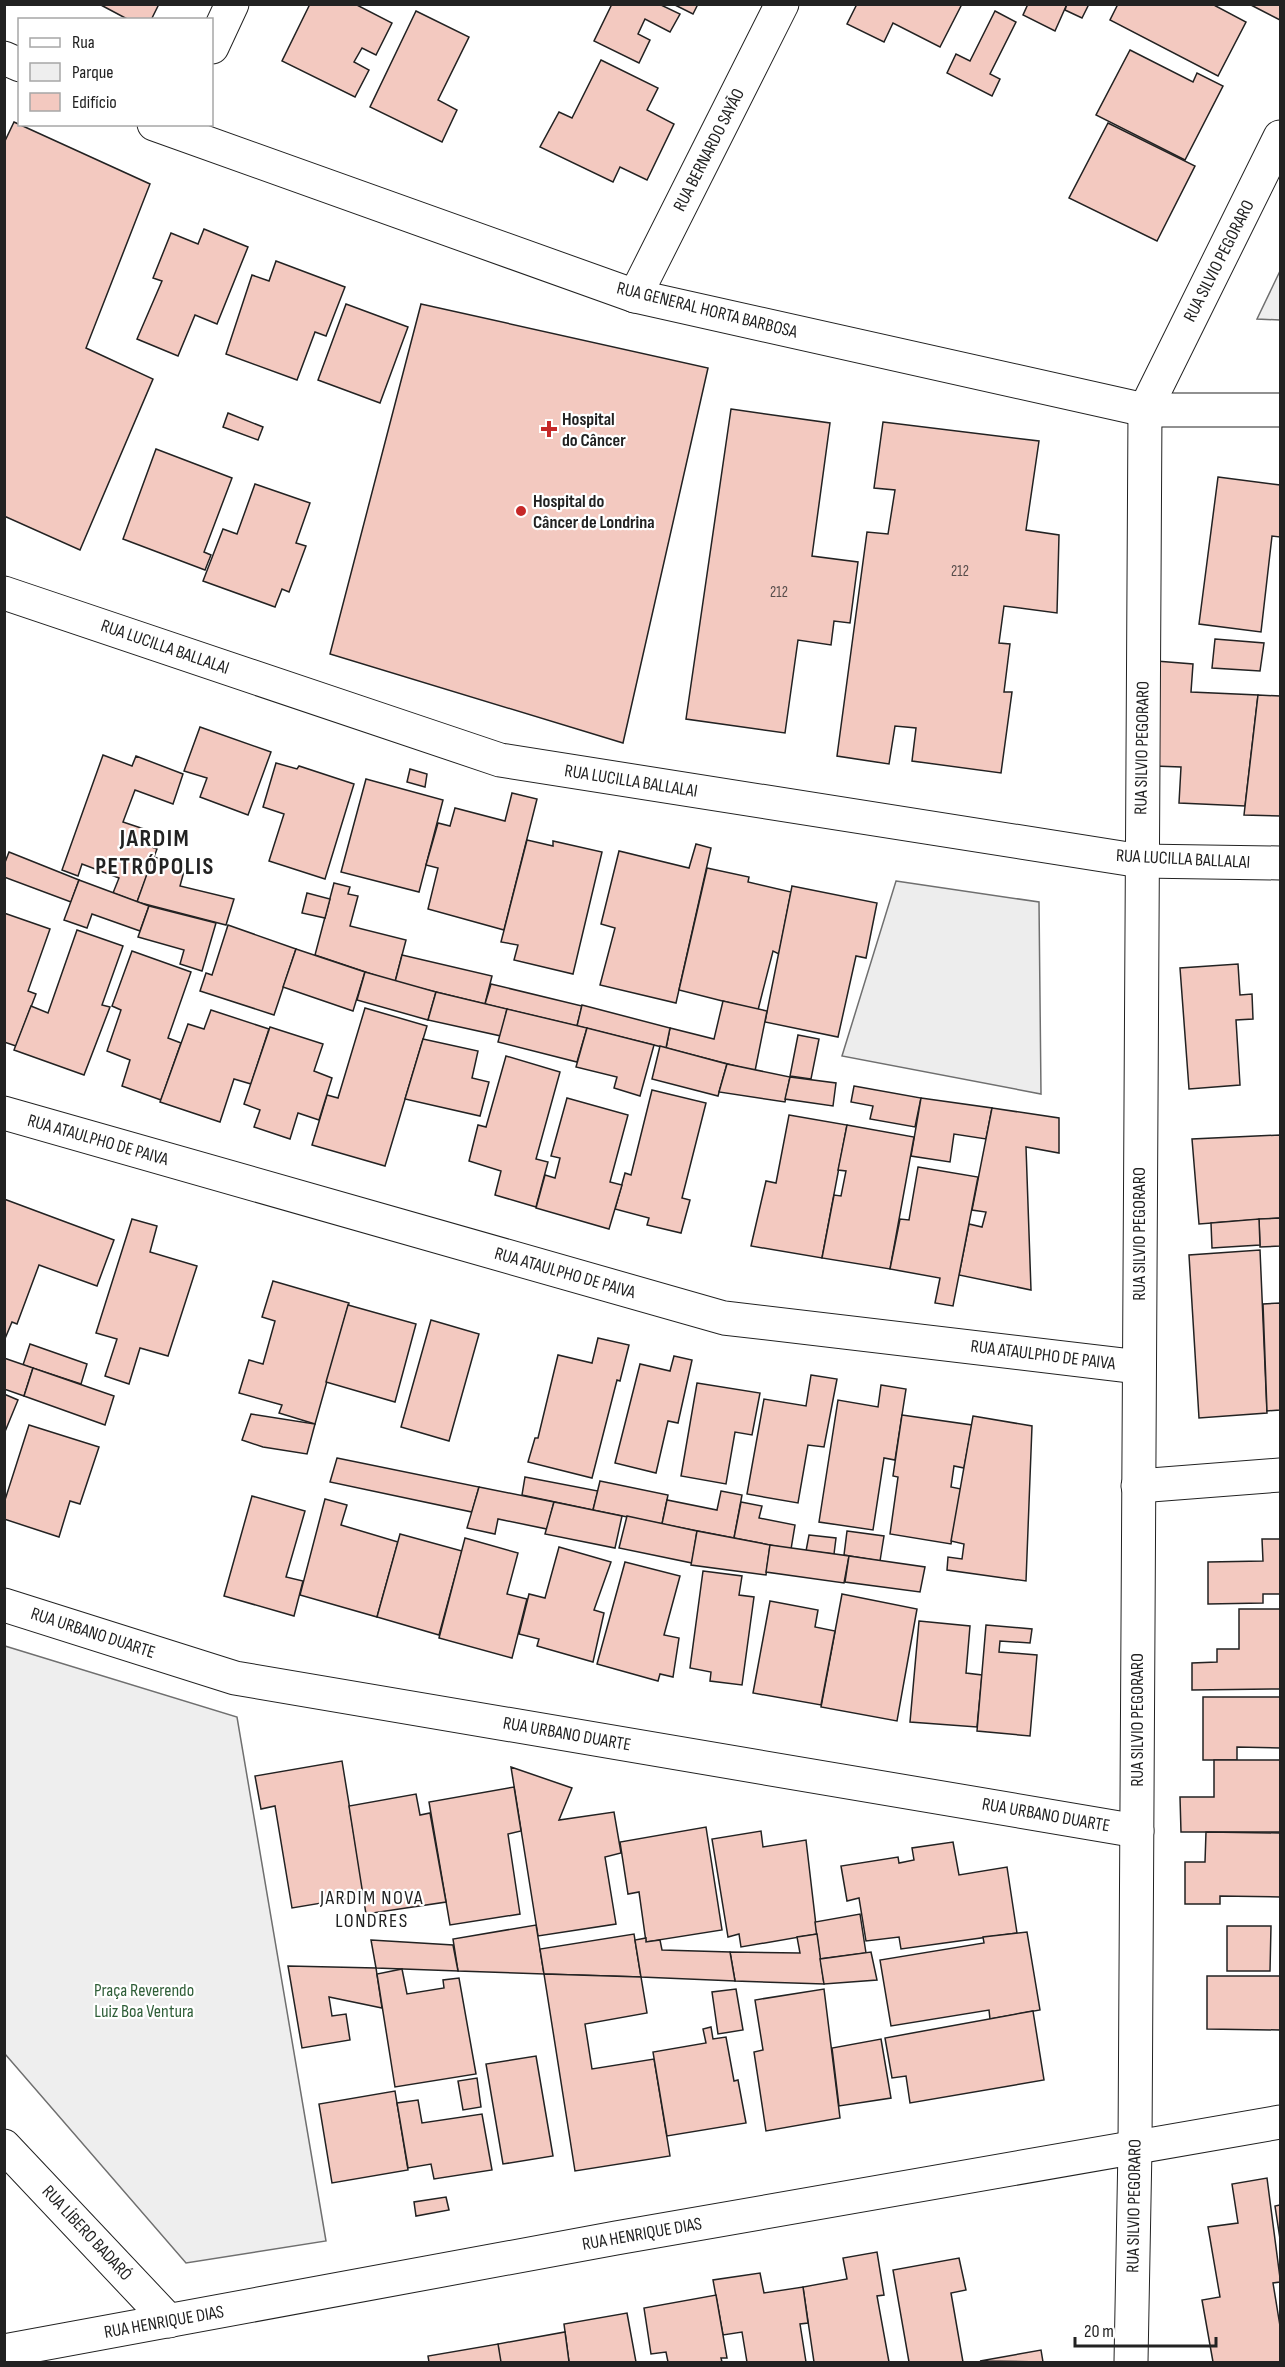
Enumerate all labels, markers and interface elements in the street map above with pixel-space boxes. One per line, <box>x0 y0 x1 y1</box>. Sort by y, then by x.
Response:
legend <box>18 18 213 126</box>
text: Rua <box>72 32 95 53</box>
text: Parque <box>72 62 113 83</box>
street label: RUA BERNARDO SAYÃO <box>669 85 749 215</box>
text: Edifício <box>72 92 117 113</box>
street label: RUA SILVIO PEGORARO <box>1179 197 1259 325</box>
street label: RUA GENERAL HORTA BARBOSA <box>615 277 800 343</box>
place label: Hospital do Câncer <box>562 409 626 451</box>
marker: Hospital do Câncer <box>540 420 558 438</box>
place label: Hospital do Câncer de Londrina <box>533 491 655 533</box>
marker: Hospital do Câncer de Londrina <box>514 504 528 518</box>
house number: 212 <box>951 562 969 581</box>
house number: 212 <box>770 583 788 602</box>
street label: RUA LUCILLA BALLALAI <box>98 615 232 679</box>
street label: RUA SILVIO PEGORARO <box>1130 681 1154 815</box>
street label: RUA LUCILLA BALLALAI <box>563 760 699 802</box>
district label: JARDIM PETRÓPOLIS <box>95 824 215 881</box>
street label: RUA LUCILLA BALLALAI <box>1115 845 1251 873</box>
street label: RUA ATAULPHO DE PAIVA <box>25 1110 171 1170</box>
street label: RUA SILVIO PEGORARO <box>1129 1167 1150 1301</box>
street label: RUA ATAULPHO DE PAIVA <box>492 1243 638 1303</box>
street label: RUA ATAULPHO DE PAIVA <box>969 1336 1117 1374</box>
street label: RUA URBANO DUARTE <box>28 1603 158 1663</box>
street label: RUA SILVIO PEGORARO <box>1127 1653 1148 1787</box>
street label: RUA URBANO DUARTE <box>501 1712 633 1756</box>
street label: RUA URBANO DUARTE <box>980 1793 1112 1837</box>
district label: JARDIM NOVA LONDRES <box>319 1886 424 1933</box>
park label: Praça Reverendo Luiz Boa Ventura <box>94 1980 194 2022</box>
street label: RUA SILVIO PEGORARO <box>1122 2139 1146 2273</box>
street label: RUA LÍBERO BADARÓ <box>38 2181 136 2285</box>
street label: RUA HENRIQUE DIAS <box>580 2213 704 2255</box>
street label: RUA HENRIQUE DIAS <box>102 2301 226 2343</box>
scale bar <box>1075 2310 1216 2348</box>
text: 20 m <box>1084 2321 1114 2342</box>

